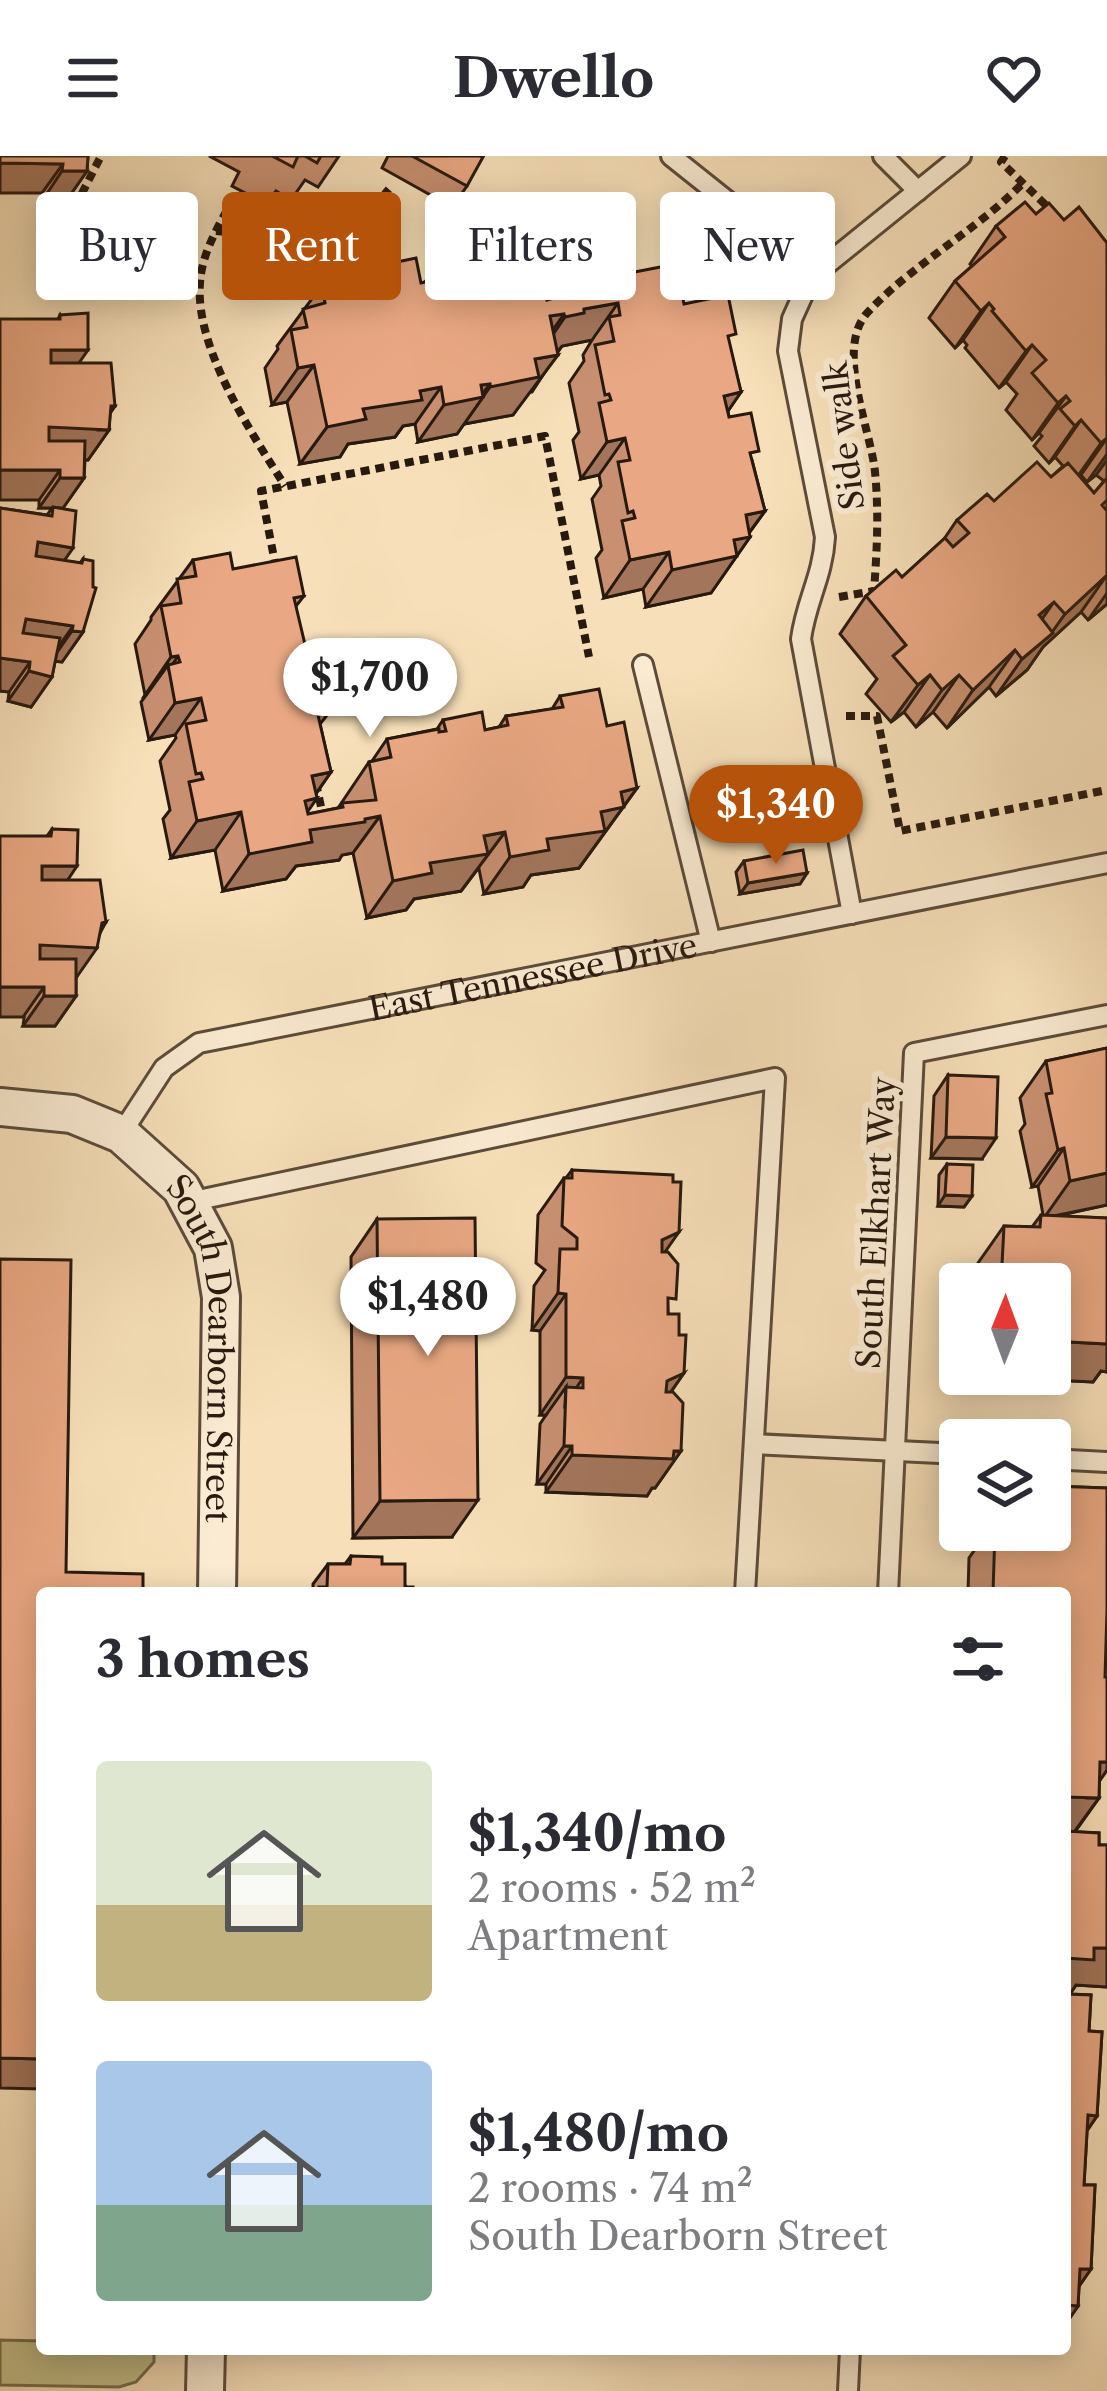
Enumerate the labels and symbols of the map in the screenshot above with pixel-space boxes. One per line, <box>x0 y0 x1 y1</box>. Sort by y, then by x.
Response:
street label: Side walk <box>814 358 873 512</box>
pin: $1,700 <box>272 638 468 740</box>
pin: $1,340 <box>678 765 874 867</box>
street label: East Tennessee Drive <box>365 924 701 1029</box>
street label: South Elkhart Way <box>848 1075 904 1370</box>
street label: South Dearborn Street <box>159 1165 242 1524</box>
pin: $1,480 <box>330 1257 526 1359</box>
north arrow <box>939 1263 1071 1395</box>

